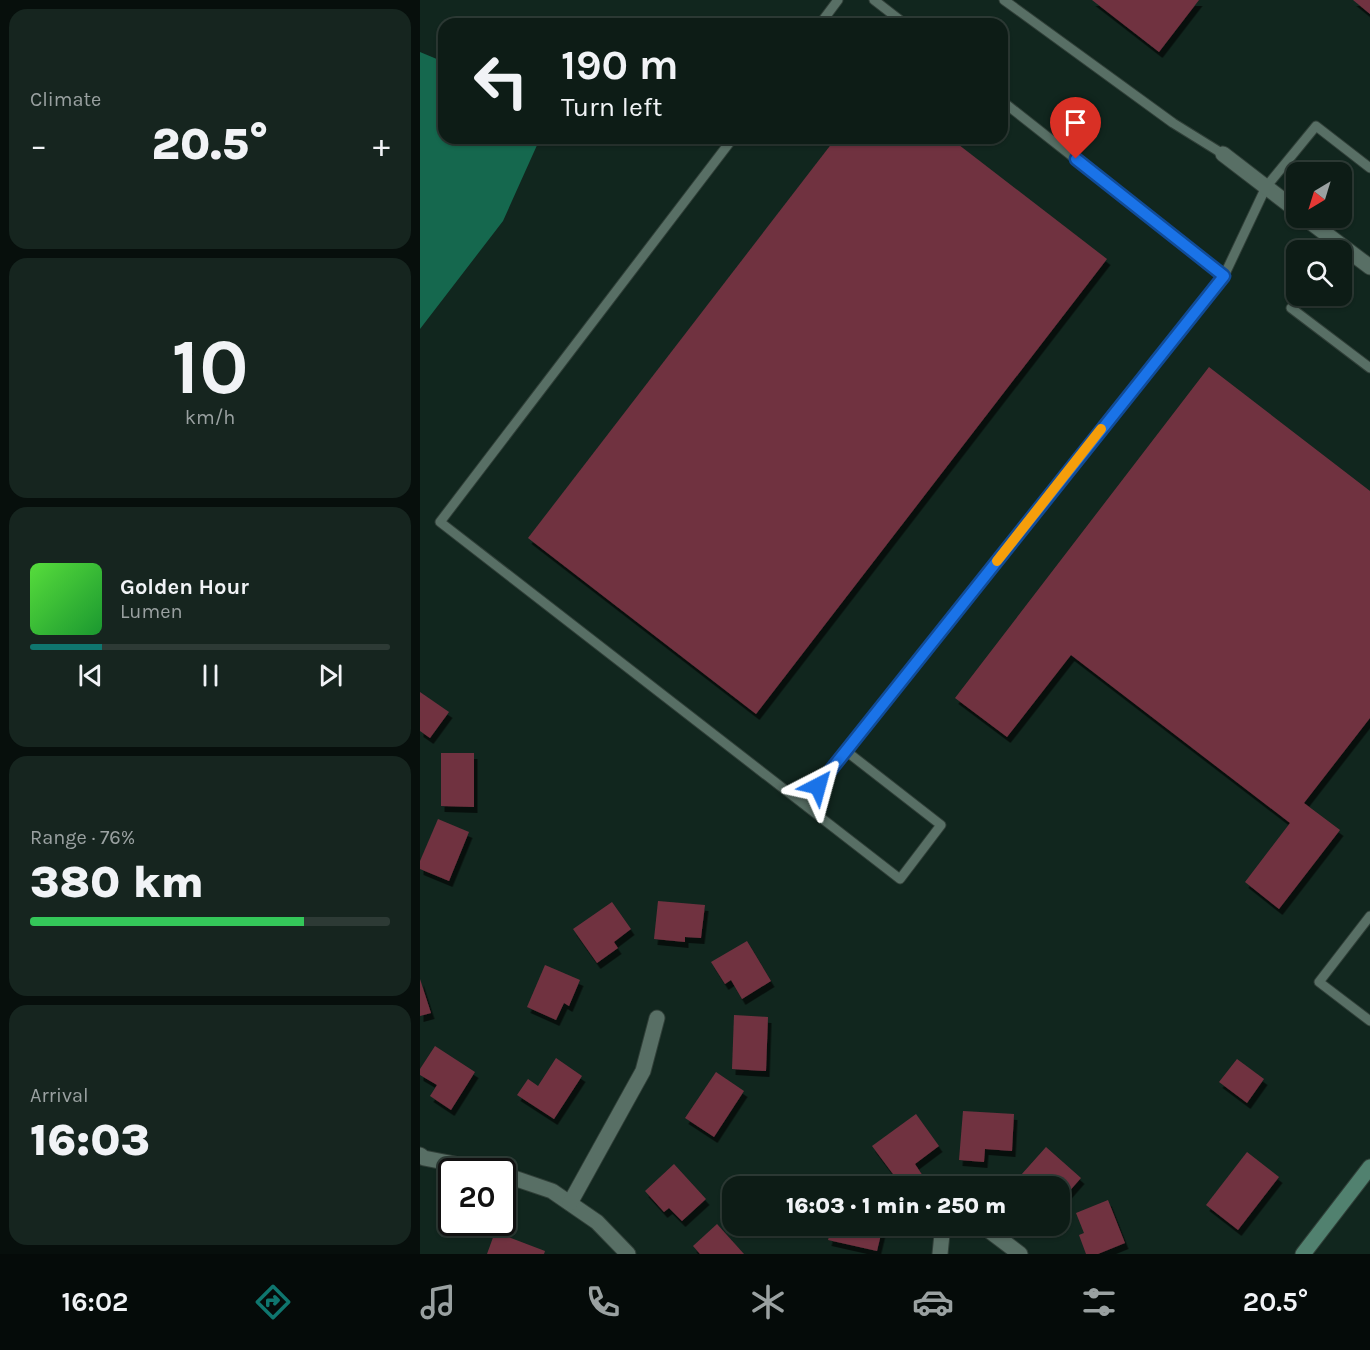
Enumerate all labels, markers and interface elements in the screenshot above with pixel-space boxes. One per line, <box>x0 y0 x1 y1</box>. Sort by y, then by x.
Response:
text: 190 m <box>561 40 679 90</box>
icon: left <box>462 42 540 120</box>
text: Climate <box>30 88 101 111</box>
text: Turn left <box>561 91 662 123</box>
pin <box>1050 97 1101 159</box>
icon: arrive <box>1059 106 1092 139</box>
text: 20.5° <box>152 118 268 170</box>
text: − <box>30 126 47 164</box>
text: + <box>373 126 390 164</box>
north arrow <box>1286 162 1352 228</box>
map controls <box>1286 162 1352 306</box>
button: search <box>1286 240 1352 306</box>
text: 10 <box>171 321 249 413</box>
text: km/h <box>185 406 235 429</box>
text: Golden Hour <box>120 574 249 600</box>
text: Lumen <box>120 600 183 623</box>
icon: previous <box>74 659 107 692</box>
icon: pause <box>194 659 227 692</box>
icon: next <box>314 659 347 692</box>
position arrow <box>786 754 850 818</box>
text: Range · 76% <box>30 826 135 849</box>
text: 380 km <box>30 856 204 908</box>
text: Arrival <box>30 1084 89 1107</box>
text: 16:03 <box>30 1114 150 1166</box>
speed limit sign: 20 <box>438 1158 516 1236</box>
text: 16:03 · 1 min · 250 m <box>786 1193 1006 1219</box>
icon: directions <box>252 1281 294 1323</box>
icon: music <box>417 1281 459 1323</box>
icon: phone <box>582 1281 624 1323</box>
icon: climate <box>747 1281 789 1323</box>
icon: car <box>912 1281 954 1323</box>
icon: filters <box>1078 1281 1120 1323</box>
text: 16:02 <box>62 1286 128 1318</box>
text: 20.5° <box>1243 1286 1308 1318</box>

